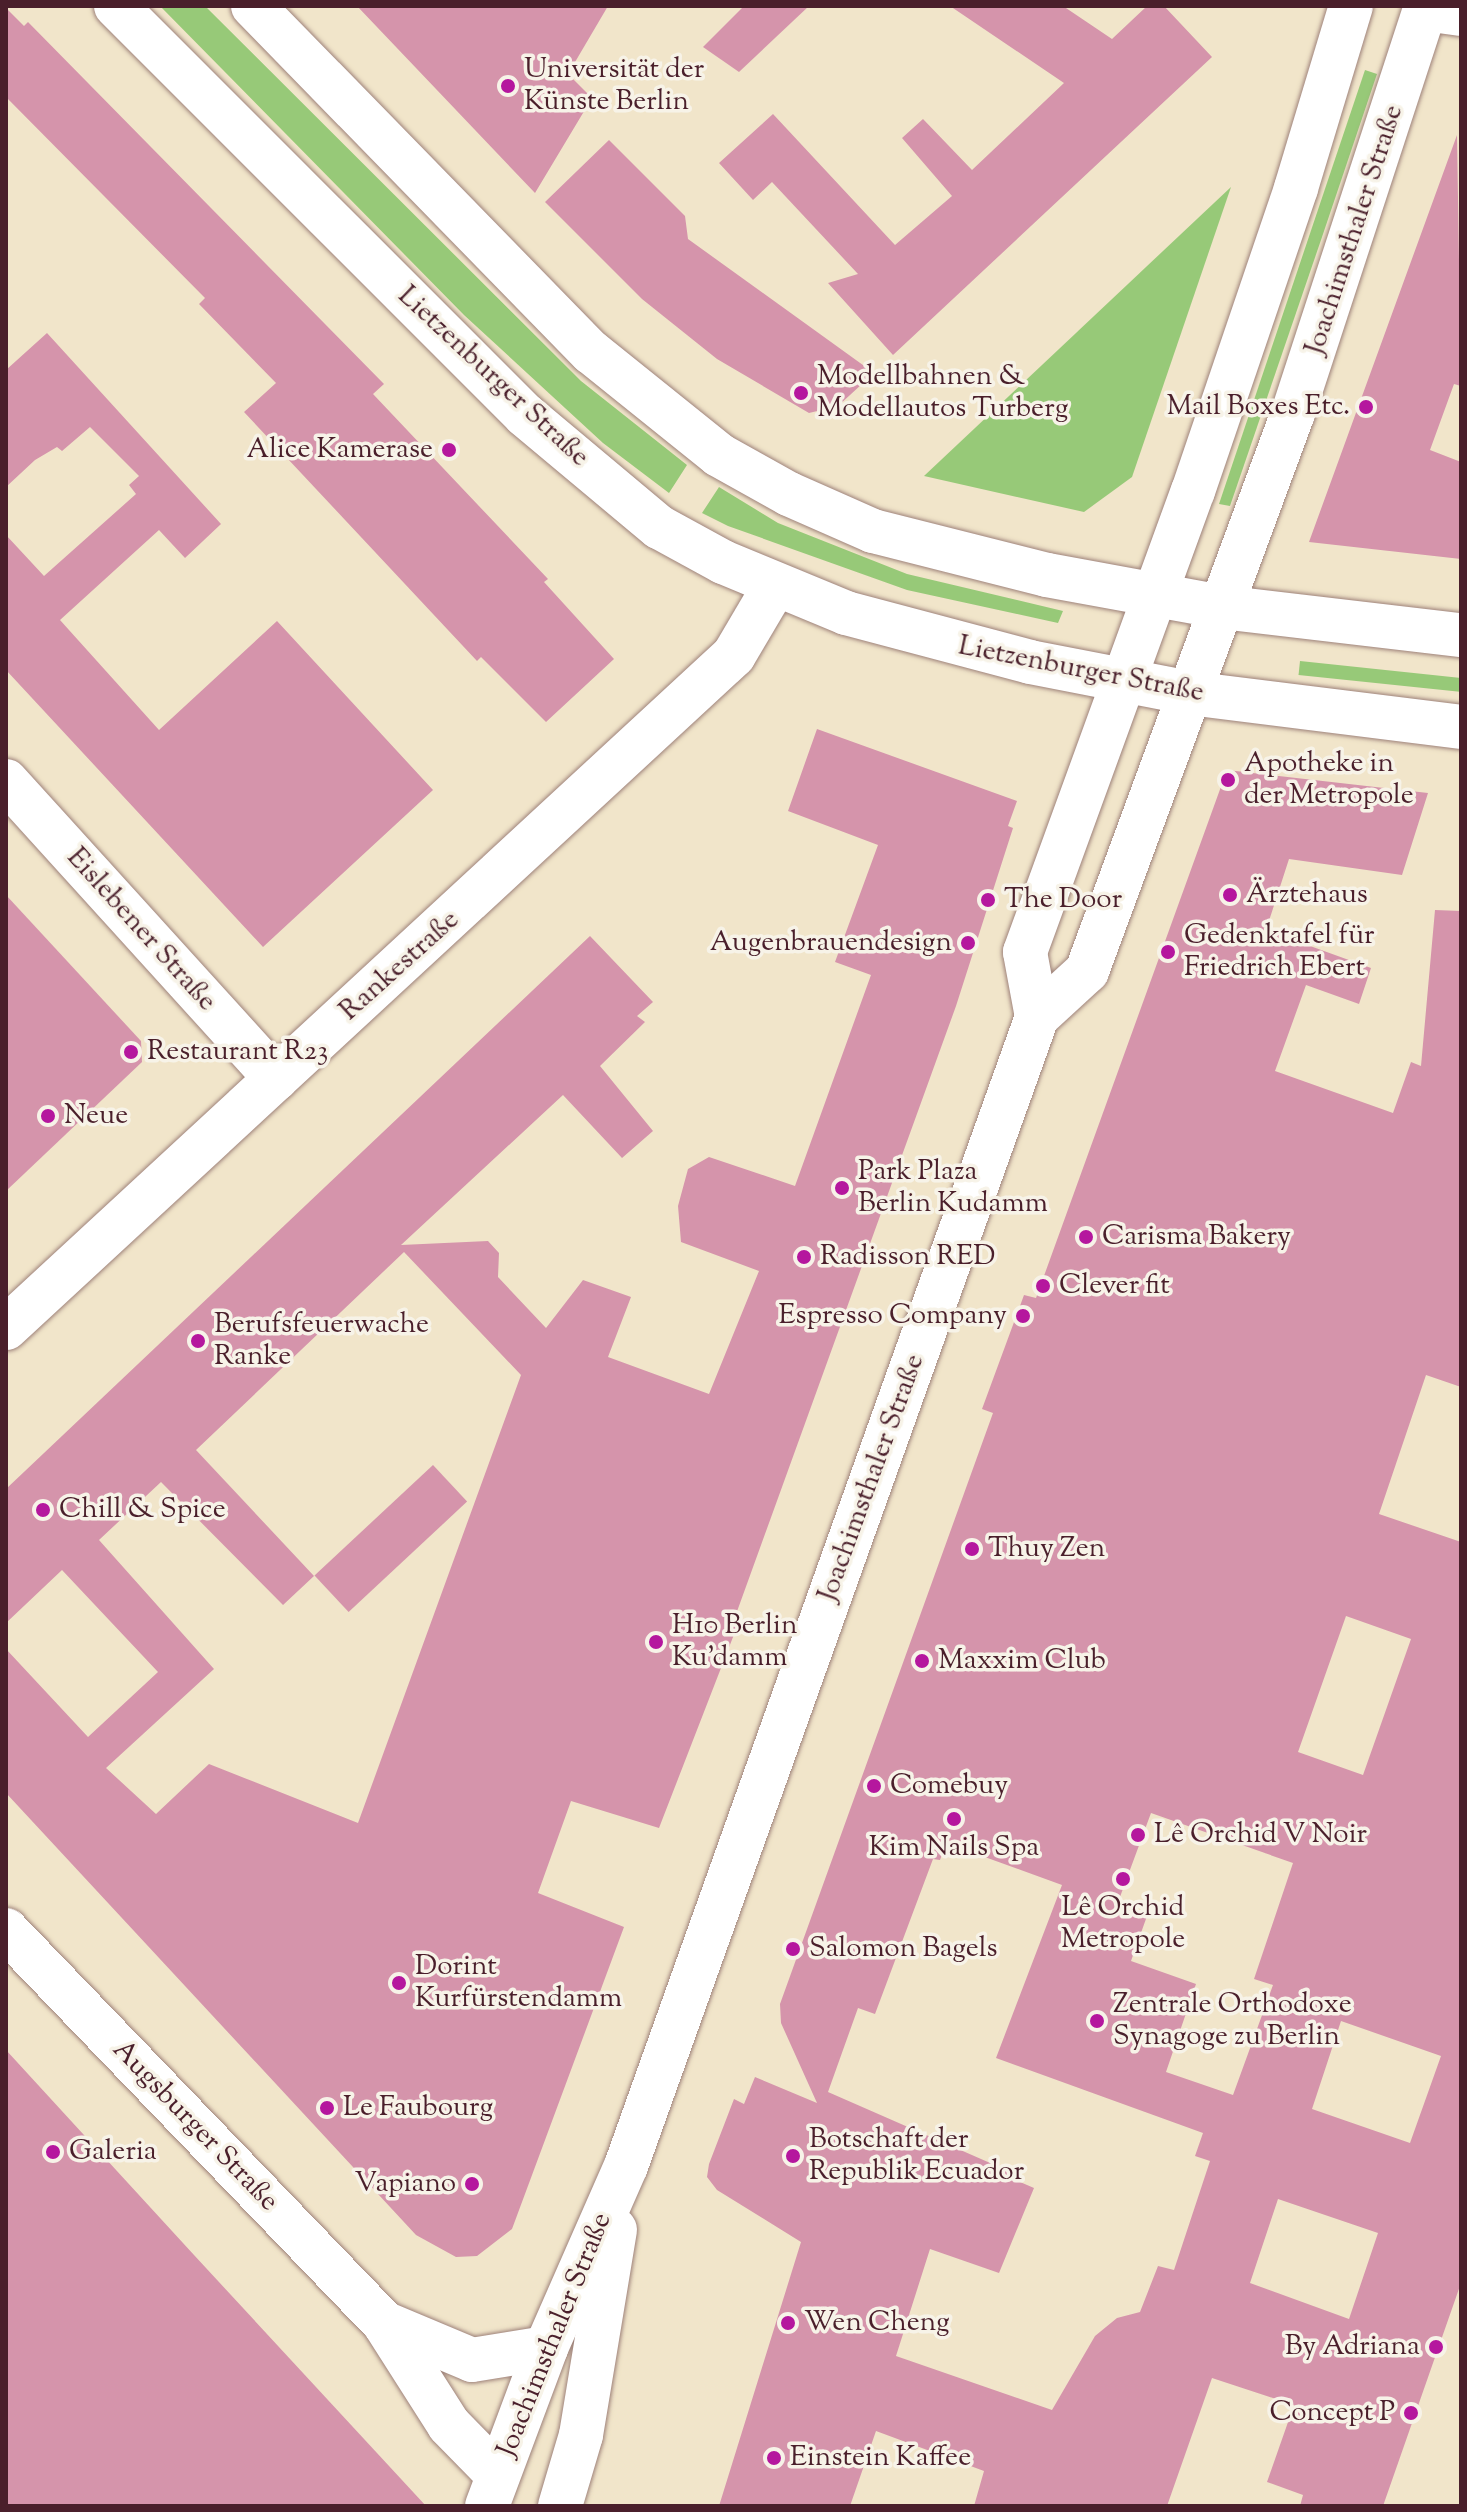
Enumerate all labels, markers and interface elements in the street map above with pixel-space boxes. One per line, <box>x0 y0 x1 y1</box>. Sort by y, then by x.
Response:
place label: Universität der Künste Berlin <box>524 53 704 119</box>
marker: Universität der Künste Berlin <box>499 77 517 95</box>
street label: Joachimsthaler Straße <box>1299 101 1411 359</box>
street label: Lietzenburger Straße <box>390 280 596 474</box>
place label: Modellbahnen & Modellautos Turberg <box>817 360 1068 426</box>
marker: Modellbahnen & Modellautos Turberg <box>792 384 810 402</box>
place label: Mail Boxes Etc. <box>1166 390 1350 424</box>
marker: Mail Boxes Etc. <box>1357 398 1375 416</box>
place label: Alice Kamerase <box>246 433 433 467</box>
marker: Alice Kamerase <box>440 441 458 459</box>
street label: Lietzenburger Straße <box>955 630 1207 710</box>
place label: Apotheke in der Metropole <box>1244 747 1414 813</box>
marker: Apotheke in der Metropole <box>1219 771 1237 789</box>
street label: Eislebener Straße <box>59 842 223 1018</box>
place label: Ärztehaus <box>1246 878 1368 912</box>
place label: The Door <box>1004 883 1122 917</box>
marker: Ärztehaus <box>1221 886 1239 904</box>
marker: The Door <box>979 891 997 909</box>
street label: Rankestraße <box>333 904 467 1028</box>
place label: Gedenktafel für Friedrich Ebert <box>1184 919 1375 985</box>
place label: Augenbrauendesign <box>710 926 952 960</box>
marker: Augenbrauendesign <box>959 934 977 952</box>
marker: Gedenktafel für Friedrich Ebert <box>1159 943 1177 961</box>
place label: Restaurant R23 <box>147 1035 328 1069</box>
marker: Restaurant R23 <box>122 1043 140 1061</box>
place label: Neue <box>64 1099 128 1133</box>
marker: Neue <box>39 1107 57 1125</box>
place label: Park Plaza Berlin Kudamm <box>858 1155 1048 1221</box>
marker: Park Plaza Berlin Kudamm <box>833 1179 851 1197</box>
place label: Carisma Bakery <box>1102 1220 1291 1254</box>
marker: Carisma Bakery <box>1077 1228 1095 1246</box>
place label: Radisson RED <box>820 1240 995 1274</box>
marker: Radisson RED <box>795 1248 813 1266</box>
place label: Clever fit <box>1059 1269 1170 1303</box>
marker: Clever fit <box>1034 1277 1052 1295</box>
place label: Espresso Company <box>779 1299 1007 1333</box>
marker: Espresso Company <box>1014 1307 1032 1325</box>
place label: Berufsfeuerwache Ranke <box>214 1308 429 1374</box>
marker: Berufsfeuerwache Ranke <box>189 1332 207 1350</box>
street label: Joachimsthaler Straße <box>812 1350 932 1606</box>
place label: Chill & Spice <box>59 1493 226 1527</box>
marker: Chill & Spice <box>34 1501 52 1519</box>
place label: Thuy Zen <box>988 1532 1105 1566</box>
marker: Thuy Zen <box>963 1540 981 1558</box>
place label: H10 Berlin Ku'damm <box>672 1609 798 1675</box>
marker: H10 Berlin Ku'damm <box>647 1633 665 1651</box>
place label: Maxxim Club <box>938 1644 1106 1678</box>
marker: Maxxim Club <box>913 1652 931 1670</box>
place label: Comebuy <box>890 1769 1008 1803</box>
marker: Comebuy <box>865 1777 883 1795</box>
marker: Kim Nails Spa <box>945 1810 963 1828</box>
place label: Lê Orchid V Noir <box>1154 1818 1367 1852</box>
marker: Lê Orchid V Noir <box>1129 1826 1147 1844</box>
place label: Kim Nails Spa <box>869 1831 1039 1865</box>
marker: Lê Orchid Metropole <box>1114 1870 1132 1888</box>
place label: Lê Orchid Metropole <box>1061 1891 1185 1957</box>
place label: Salomon Bagels <box>809 1932 998 1966</box>
marker: Salomon Bagels <box>784 1940 802 1958</box>
place label: Dorint Kurfürstendamm <box>415 1950 622 2016</box>
marker: Dorint Kurfürstendamm <box>390 1974 408 1992</box>
place label: Zentrale Orthodoxe Synagoge zu Berlin <box>1113 1988 1352 2054</box>
marker: Zentrale Orthodoxe Synagoge zu Berlin <box>1088 2012 1106 2030</box>
street label: Augsburger Straße <box>105 2033 285 2219</box>
place label: Le Faubourg <box>343 2091 493 2125</box>
marker: Le Faubourg <box>318 2099 336 2117</box>
place label: Botschaft der Republik Ecuador <box>809 2123 1024 2189</box>
place label: Galeria <box>69 2135 157 2169</box>
marker: Galeria <box>44 2143 62 2161</box>
marker: Botschaft der Republik Ecuador <box>784 2147 802 2165</box>
place label: Vapiano <box>354 2167 456 2201</box>
marker: Vapiano <box>463 2175 481 2193</box>
street label: Joachimsthaler Straße <box>491 2208 619 2462</box>
place label: Wen Cheng <box>804 2306 950 2340</box>
marker: Wen Cheng <box>779 2314 797 2332</box>
place label: By Adriana <box>1285 2330 1420 2364</box>
marker: By Adriana <box>1427 2338 1445 2356</box>
place label: Concept P <box>1269 2396 1395 2430</box>
marker: Concept P <box>1402 2404 1420 2422</box>
place label: Einstein Kaffee <box>790 2441 971 2475</box>
marker: Einstein Kaffee <box>765 2449 783 2467</box>

